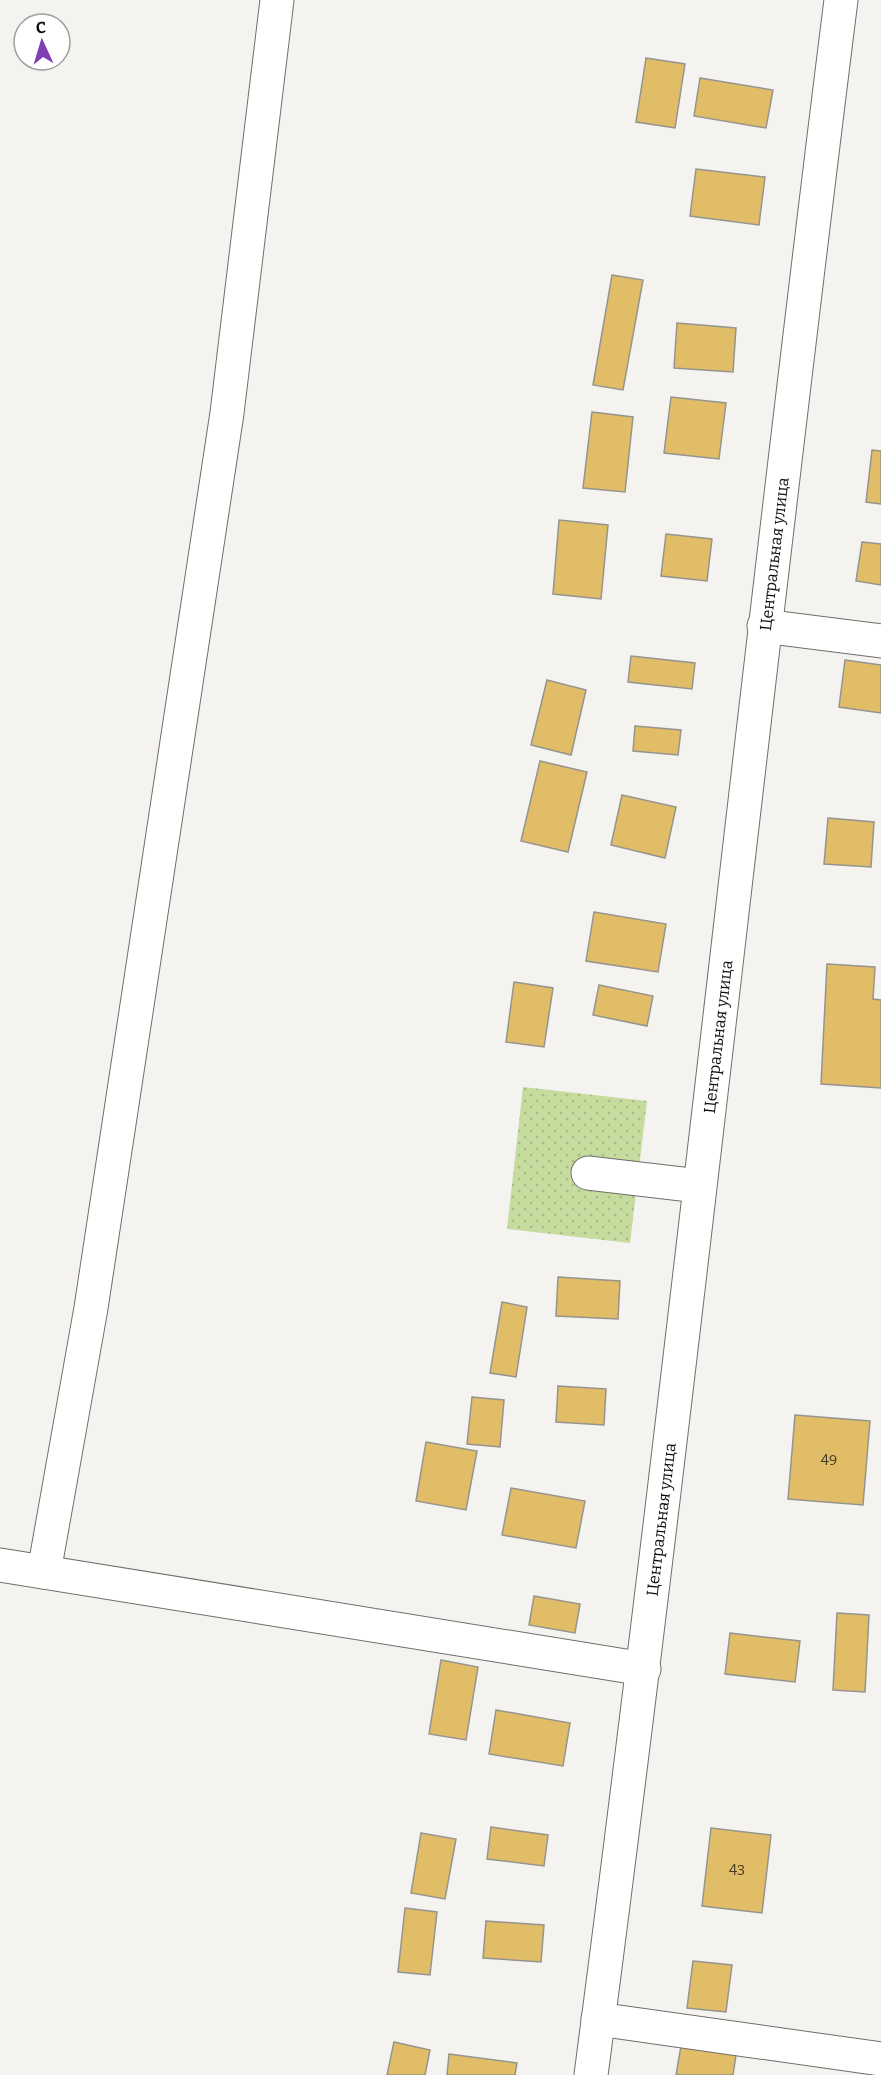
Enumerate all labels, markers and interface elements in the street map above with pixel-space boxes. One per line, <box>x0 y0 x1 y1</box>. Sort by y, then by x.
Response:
north arrow <box>12 12 72 72</box>
text: С <box>35 18 47 37</box>
street label: Центральная улица <box>756 476 793 632</box>
street label: Центральная улица <box>700 959 736 1114</box>
street label: Центральная улица <box>643 1442 680 1597</box>
house number: 49 <box>821 1452 837 1469</box>
house number: 43 <box>729 1862 745 1879</box>

